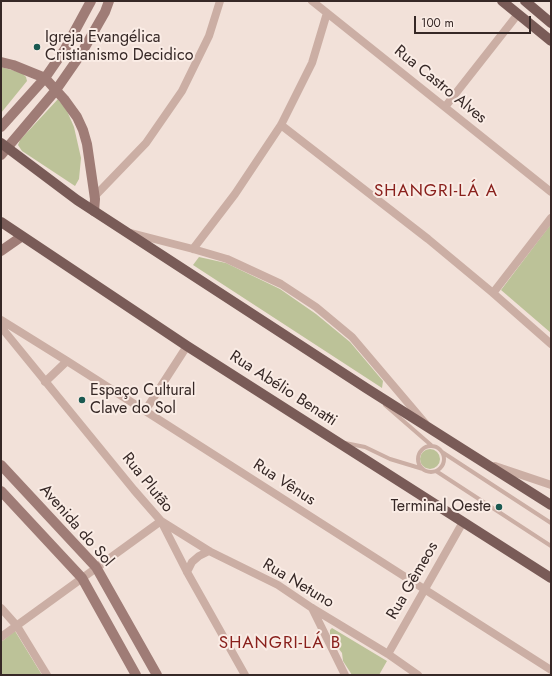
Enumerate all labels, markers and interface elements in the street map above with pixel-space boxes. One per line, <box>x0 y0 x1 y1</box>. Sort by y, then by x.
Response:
scale bar <box>416 8 533 34</box>
text: 100 m <box>421 14 454 32</box>
place label: Igreja Evangélica Cristianismo Decidico <box>45 28 193 66</box>
marker: Igreja Evangélica Cristianismo Decidico <box>32 42 42 52</box>
street label: Rua Castro Alves <box>390 42 490 128</box>
district label: SHANGRI-LÁ A <box>374 182 498 202</box>
street label: Rua Abélio Benatti <box>226 347 340 431</box>
place label: Espaço Cultural Clave do Sol <box>90 381 195 419</box>
marker: Espaço Cultural Clave do Sol <box>77 395 87 405</box>
street label: Rua Plutão <box>117 449 177 517</box>
street label: Rua Vênus <box>249 456 319 510</box>
street label: Avenida do Sol <box>35 481 117 571</box>
place label: Terminal Oeste <box>391 497 491 517</box>
marker: Terminal Oeste <box>494 502 504 512</box>
street label: Rua Gêmeos <box>383 539 443 623</box>
street label: Rua Netuno <box>259 555 337 613</box>
district label: SHANGRI-LÁ B <box>219 634 341 654</box>

